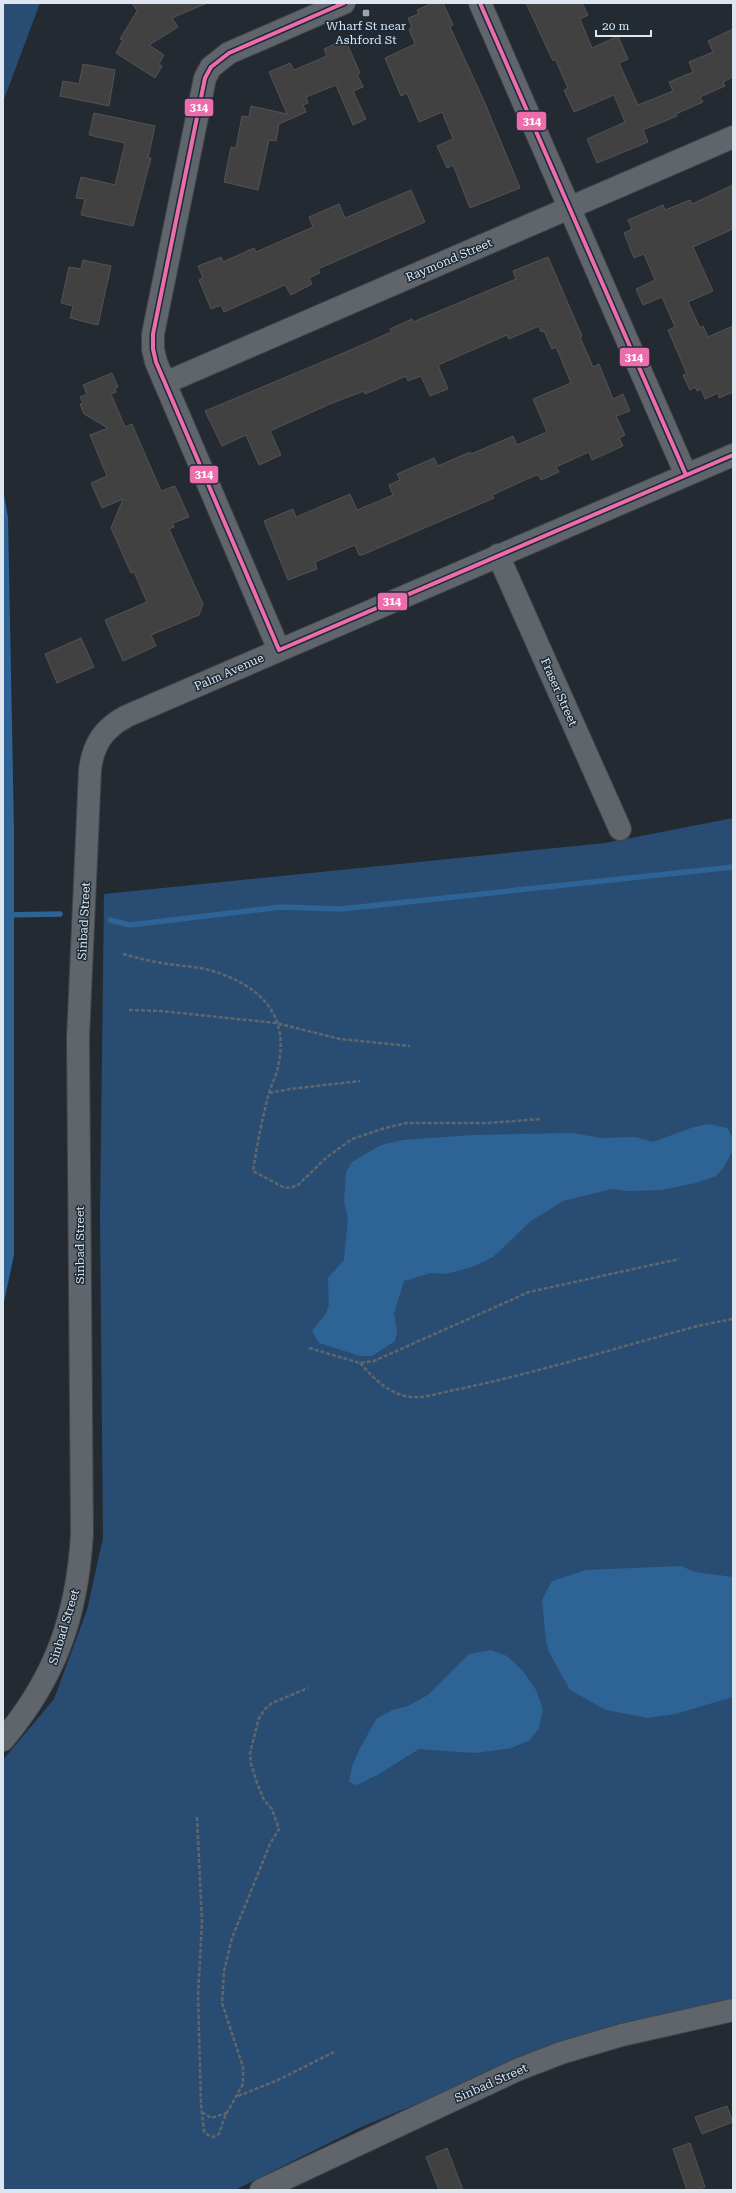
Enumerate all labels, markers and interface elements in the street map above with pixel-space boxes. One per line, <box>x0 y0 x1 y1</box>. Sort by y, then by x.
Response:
marker: Wharf St near Ashford St <box>361 8 371 18</box>
scale bar <box>596 12 651 38</box>
place label: Wharf St near Ashford St <box>326 19 406 47</box>
text: 20 m <box>602 19 629 33</box>
line badge: 314 <box>184 98 214 117</box>
text: 314 <box>190 101 209 114</box>
line badge: 314 <box>516 111 547 131</box>
text: 314 <box>523 115 542 128</box>
street label: Raymond Street <box>404 235 495 285</box>
line badge: 314 <box>619 347 650 367</box>
text: 314 <box>625 351 644 364</box>
line badge: 314 <box>189 465 219 484</box>
text: 314 <box>195 468 214 481</box>
line badge: 314 <box>377 592 408 611</box>
text: 314 <box>383 595 402 608</box>
street label: Palm Avenue <box>192 650 266 694</box>
street label: Fraser Street <box>538 656 580 729</box>
street label: Sinbad Street <box>75 881 93 960</box>
street label: Sinbad Street <box>73 1205 87 1284</box>
street label: Sinbad Street <box>46 1587 82 1666</box>
street label: Sinbad Street <box>453 2061 530 2105</box>

